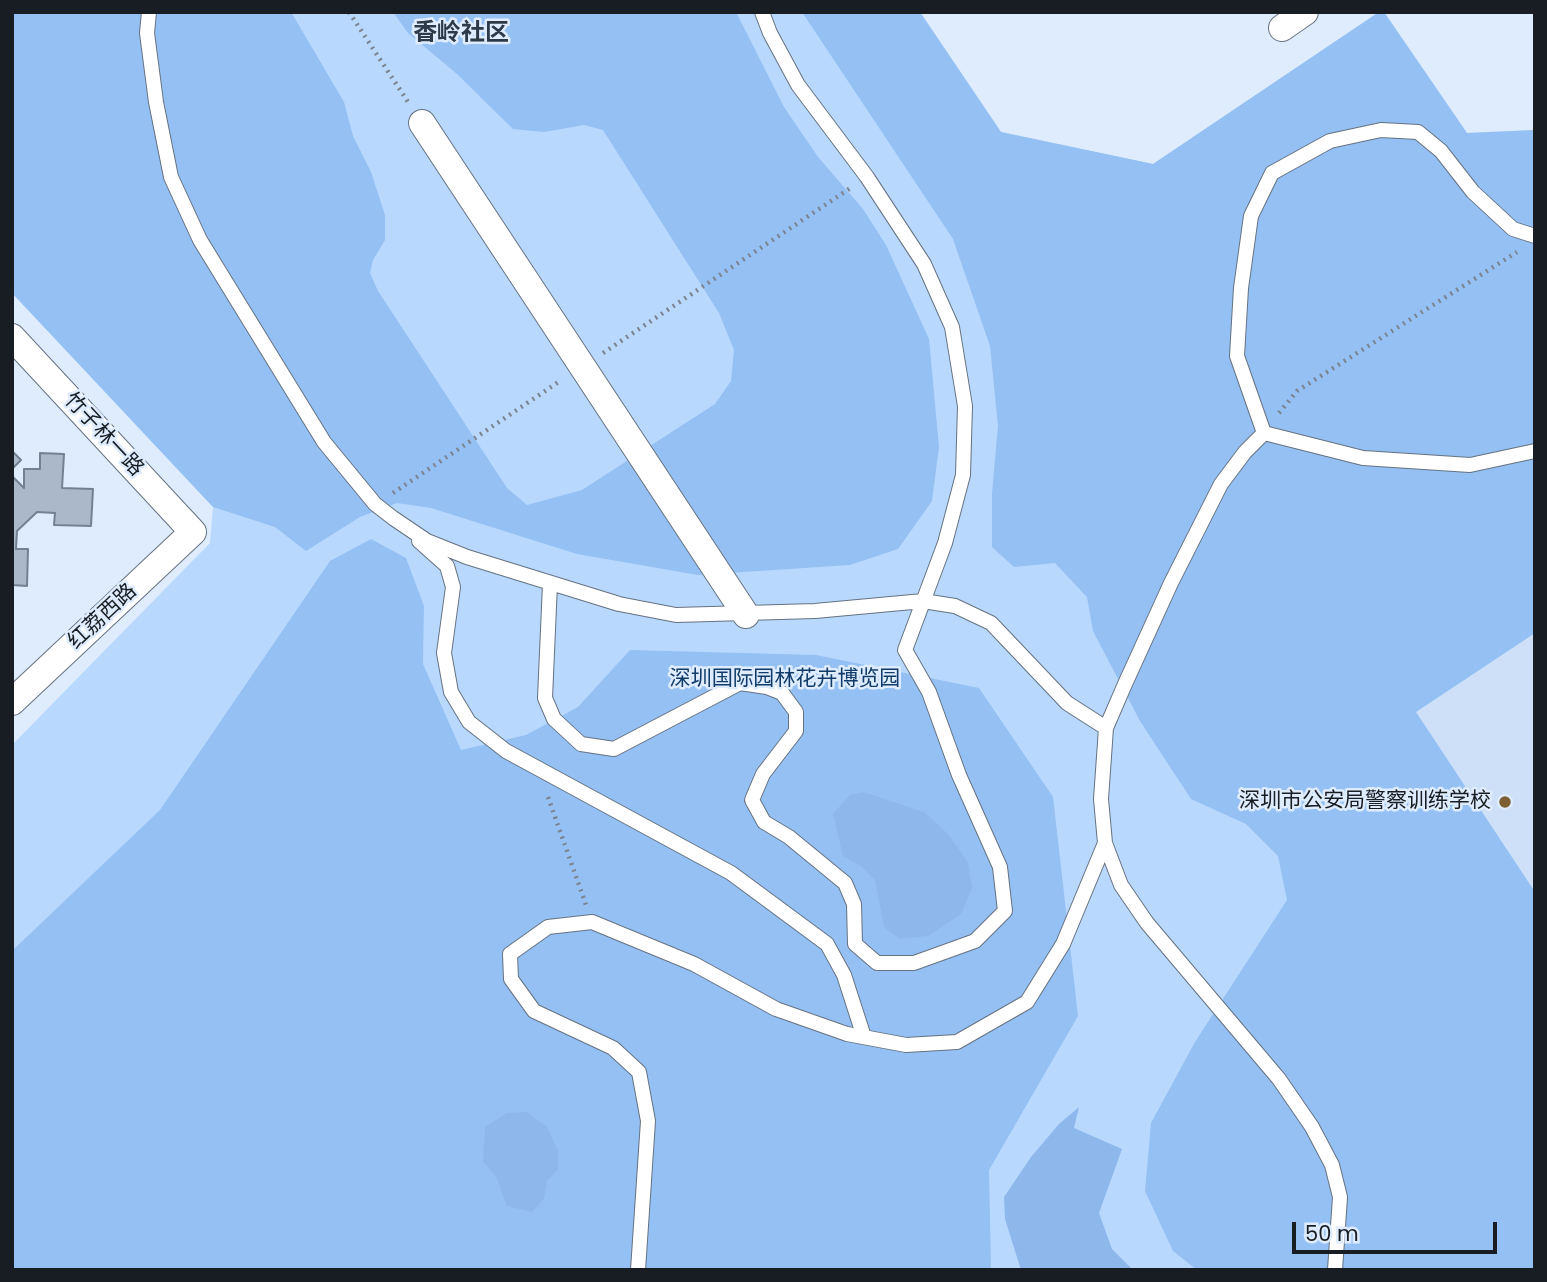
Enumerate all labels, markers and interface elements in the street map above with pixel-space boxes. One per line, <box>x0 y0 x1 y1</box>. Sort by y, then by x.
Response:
district label: 香岭社区 <box>413 20 509 48</box>
street label: 竹子林一路 <box>58 388 148 482</box>
street label: 红荔西路 <box>64 579 142 655</box>
park label: 深圳国际园林花卉博览园 <box>670 667 900 693</box>
place label: 深圳市公安局警察训练学校 <box>1239 789 1491 815</box>
marker: 深圳市公安局警察训练学校 <box>1497 794 1513 810</box>
scale bar <box>1295 1208 1500 1252</box>
text: 50 m <box>1305 1219 1359 1248</box>

